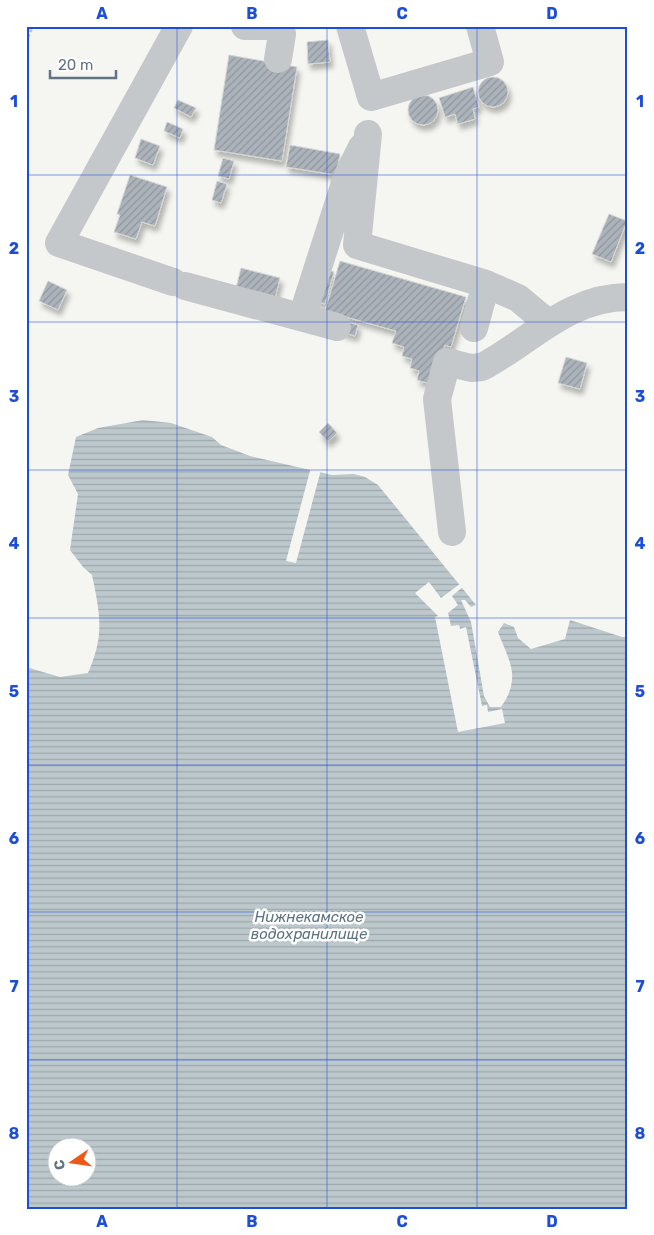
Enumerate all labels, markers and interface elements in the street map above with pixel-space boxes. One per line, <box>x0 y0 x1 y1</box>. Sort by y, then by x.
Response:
text: A <box>96 4 108 23</box>
text: B <box>246 4 258 23</box>
text: C <box>396 4 408 23</box>
text: D <box>546 4 558 23</box>
scale bar <box>50 48 116 80</box>
text: 20 m <box>58 56 93 74</box>
text: 1 <box>10 92 18 111</box>
text: 1 <box>636 92 644 111</box>
text: 2 <box>9 239 19 258</box>
text: 2 <box>635 239 645 258</box>
text: 3 <box>9 387 19 406</box>
text: 3 <box>635 387 645 406</box>
text: 4 <box>9 534 20 553</box>
text: 4 <box>635 534 646 553</box>
text: 5 <box>9 682 19 701</box>
text: 5 <box>635 682 645 701</box>
text: 6 <box>9 829 19 848</box>
text: 6 <box>635 829 645 848</box>
water label: Нижнекамское водохранилище <box>251 908 368 943</box>
text: 7 <box>9 977 19 996</box>
text: 7 <box>635 977 645 996</box>
text: 8 <box>9 1124 20 1143</box>
text: 8 <box>635 1124 646 1143</box>
north arrow <box>48 1138 98 1188</box>
text: С <box>50 1158 69 1172</box>
text: A <box>96 1212 108 1231</box>
text: B <box>246 1212 258 1231</box>
text: C <box>396 1212 408 1231</box>
text: D <box>546 1212 558 1231</box>

